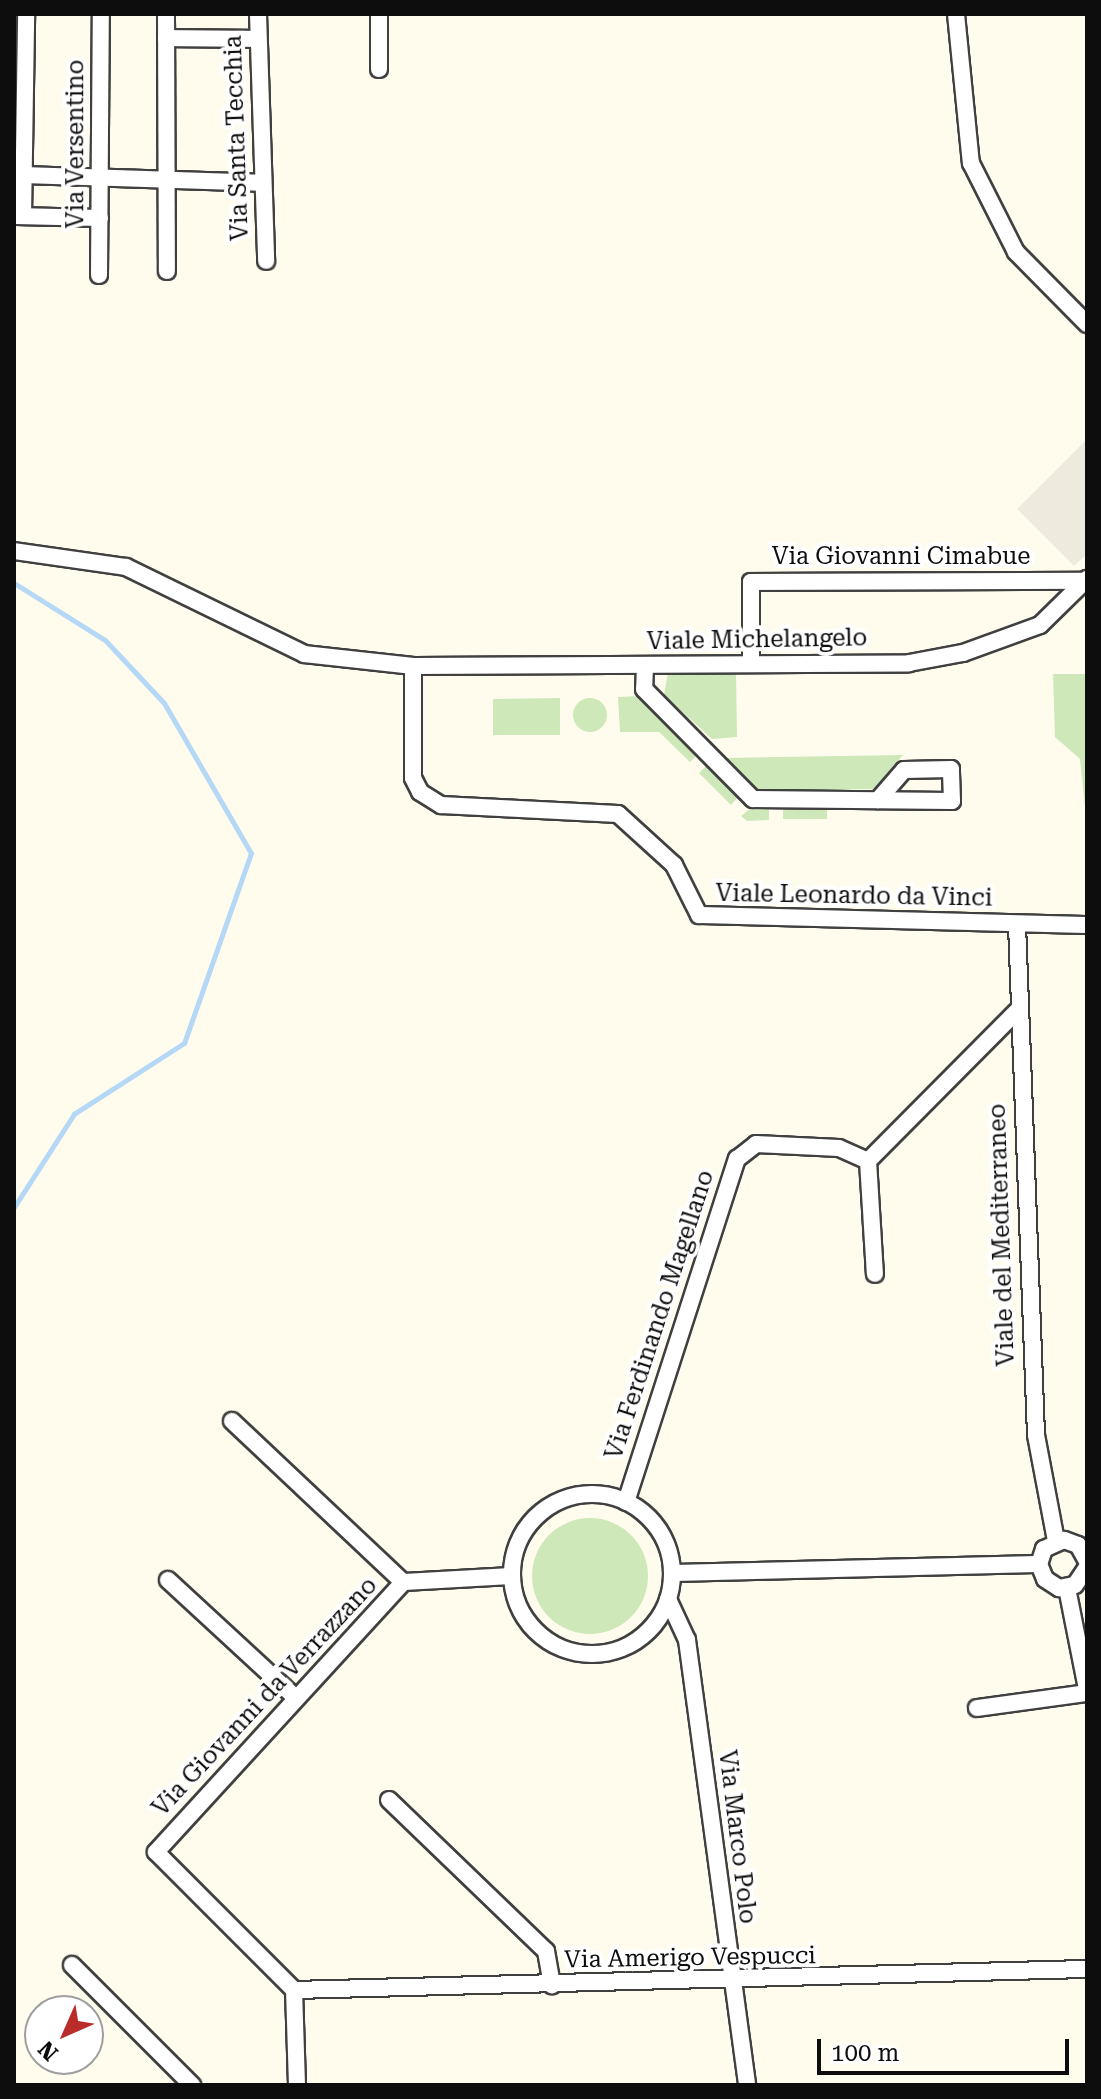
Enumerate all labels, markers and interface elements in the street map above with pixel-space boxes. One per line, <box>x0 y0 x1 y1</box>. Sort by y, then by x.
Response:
street label: Via Santa Tecchia <box>219 35 255 241</box>
street label: Via Versentino <box>62 60 90 228</box>
street label: Via Giovanni Cimabue <box>772 543 1030 571</box>
street label: Viale Michelangelo <box>647 624 867 656</box>
street label: Viale Leonardo da Vinci <box>715 879 993 913</box>
street label: Viale del Mediterraneo <box>983 1103 1021 1367</box>
street label: Via Ferdinando Magellano <box>600 1167 720 1463</box>
street label: Via Giovanni da Verrazzano <box>147 1571 383 1823</box>
street label: Via Marco Polo <box>712 1749 762 1925</box>
street label: Via Amerigo Vespucci <box>564 1941 816 1975</box>
north arrow <box>24 1995 104 2075</box>
scale bar <box>821 2023 1073 2073</box>
text: N <box>33 2036 63 2066</box>
text: 100 m <box>831 2039 899 2067</box>

